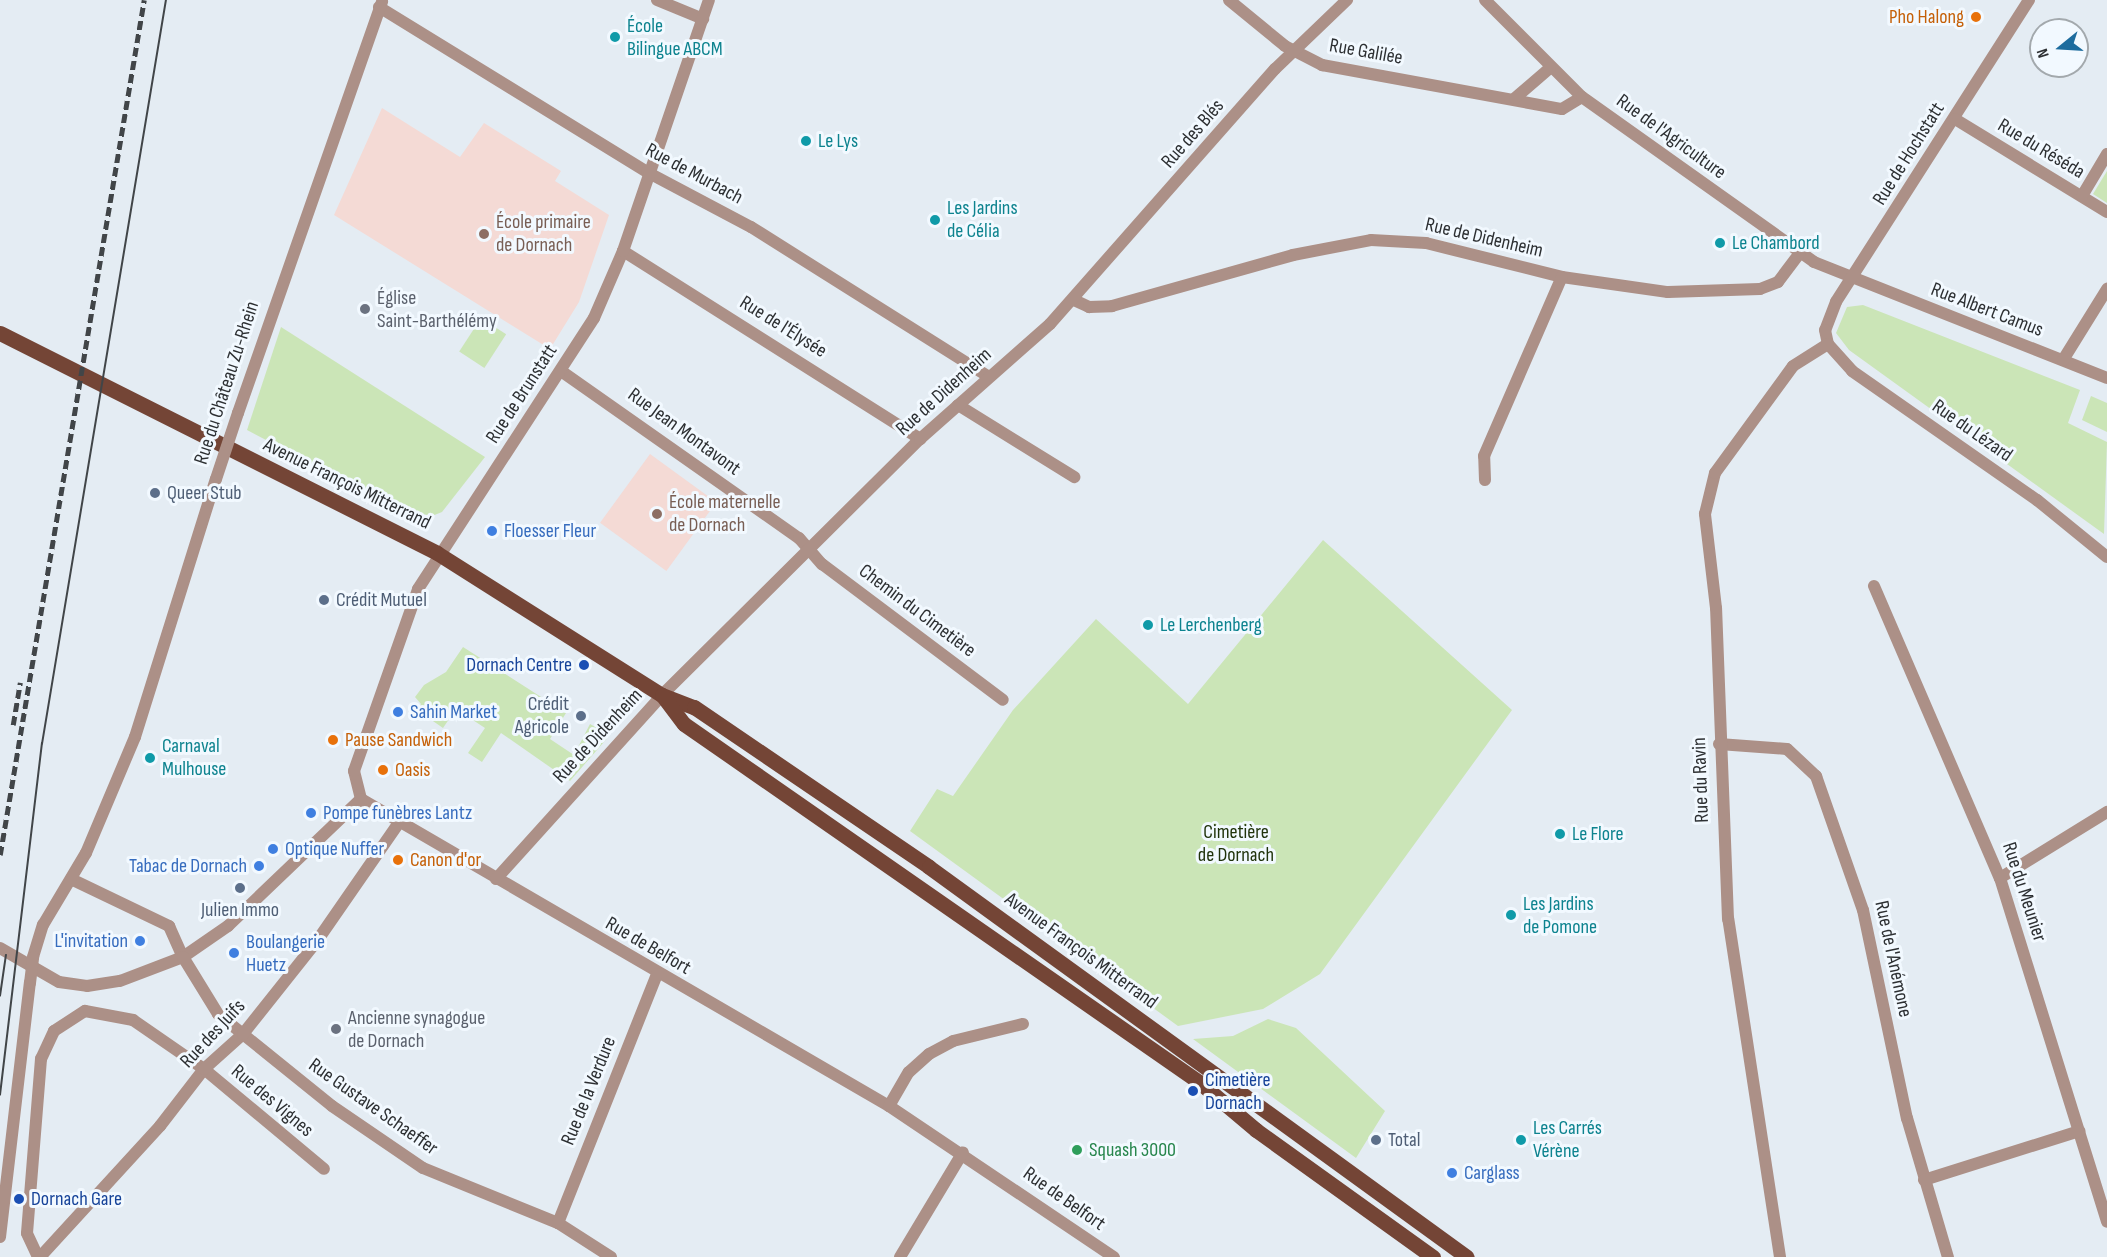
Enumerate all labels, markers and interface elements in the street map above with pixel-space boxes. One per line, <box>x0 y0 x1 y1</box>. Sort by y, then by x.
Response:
place label: Pho Halong <box>1889 5 1964 29</box>
marker: Pho Halong <box>1969 10 1983 24</box>
place label: École Bilingue ABCM <box>627 14 723 61</box>
north arrow <box>2029 18 2089 78</box>
marker: École Bilingue ABCM <box>608 30 622 44</box>
street label: Rue Galilée <box>1327 34 1405 70</box>
text: N <box>2033 46 2054 60</box>
street label: Rue de l'Agriculture <box>1612 89 1730 185</box>
street label: Rue des Blés <box>1157 95 1229 173</box>
street label: Rue de Hochstatt <box>1868 98 1950 210</box>
street label: Rue du Réséda <box>1993 114 2089 184</box>
place label: Le Lys <box>818 129 858 153</box>
marker: Le Lys <box>799 134 813 148</box>
street label: Rue de Murbach <box>641 138 747 210</box>
place label: Les Jardins de Célia <box>947 196 1018 243</box>
place label: École primaire de Dornach <box>496 210 591 257</box>
marker: Les Jardins de Célia <box>928 213 942 227</box>
street label: Rue de Didenheim <box>1423 213 1545 263</box>
marker: École primaire de Dornach <box>477 227 491 241</box>
place label: Le Chambord <box>1732 231 1820 255</box>
marker: Le Chambord <box>1713 236 1727 250</box>
street label: Rue Albert Camus <box>1927 278 2047 342</box>
place label: Église Saint-Barthélémy <box>377 286 497 333</box>
street label: Rue de l'Élysée <box>735 291 831 363</box>
street label: Rue du Château Zu-Rhein <box>189 299 265 467</box>
marker: Église Saint-Barthélémy <box>358 302 372 316</box>
street label: Rue de Brunstatt <box>481 340 563 448</box>
street label: Rue de Didenheim <box>891 343 997 441</box>
street label: Rue Jean Montavont <box>623 383 745 481</box>
street label: Rue du Lézard <box>1927 395 2017 467</box>
street label: Avenue François Mitterrand <box>259 433 435 535</box>
place label: Queer Stub <box>167 481 242 505</box>
marker: Queer Stub <box>148 486 162 500</box>
place label: École maternelle de Dornach <box>669 490 781 537</box>
marker: École maternelle de Dornach <box>650 507 664 521</box>
place label: Floesser Fleur <box>504 519 596 543</box>
marker: Floesser Fleur <box>485 524 499 538</box>
street label: Chemin du Cimetière <box>854 559 980 663</box>
place label: Crédit Mutuel <box>336 588 427 612</box>
marker: Crédit Mutuel <box>317 593 331 607</box>
place label: Le Lerchenberg <box>1160 613 1262 637</box>
marker: Le Lerchenberg <box>1141 618 1155 632</box>
place label: Dornach Centre <box>466 653 572 677</box>
marker: Dornach Centre <box>577 658 591 672</box>
street label: Rue de Didenheim <box>548 684 648 788</box>
place label: Crédit Agricole <box>515 692 569 739</box>
place label: Sahin Market <box>410 700 497 724</box>
marker: Sahin Market <box>391 705 405 719</box>
marker: Crédit Agricole <box>574 709 588 723</box>
place label: Pause Sandwich <box>345 728 452 752</box>
marker: Pause Sandwich <box>326 733 340 747</box>
place label: Carnaval Mulhouse <box>162 734 226 781</box>
street label: Rue du Ravin <box>1688 737 1714 823</box>
marker: Carnaval Mulhouse <box>143 751 157 765</box>
place label: Oasis <box>395 758 430 782</box>
marker: Oasis <box>376 763 390 777</box>
place label: Pompe funèbres Lantz <box>323 801 472 825</box>
marker: Pompe funèbres Lantz <box>304 806 318 820</box>
park label: Cimetière de Dornach <box>1198 820 1274 867</box>
place label: Le Flore <box>1572 822 1623 846</box>
marker: Le Flore <box>1553 827 1567 841</box>
place label: Optique Nuffer <box>285 837 384 861</box>
street label: Rue du Meunier <box>1997 839 2051 945</box>
marker: Optique Nuffer <box>266 842 280 856</box>
place label: Canon d'or <box>410 848 481 872</box>
marker: Canon d'or <box>391 853 405 867</box>
place label: Tabac de Dornach <box>129 854 247 878</box>
marker: Tabac de Dornach <box>252 859 266 873</box>
marker: Julien Immo <box>233 881 247 895</box>
street label: Avenue François Mitterrand <box>1000 887 1162 1015</box>
place label: Les Jardins de Pomone <box>1523 892 1597 939</box>
place label: Julien Immo <box>201 898 279 922</box>
street label: Rue de l'Anémone <box>1869 899 1917 1019</box>
marker: Les Jardins de Pomone <box>1504 908 1518 922</box>
street label: Rue de Belfort <box>601 912 695 980</box>
place label: L'invitation <box>55 929 128 953</box>
place label: Boulangerie Huetz <box>246 930 325 977</box>
marker: L'invitation <box>133 934 147 948</box>
marker: Boulangerie Huetz <box>227 946 241 960</box>
street label: Rue des Juifs <box>175 995 251 1073</box>
place label: Ancienne synagogue de Dornach <box>348 1006 485 1053</box>
marker: Ancienne synagogue de Dornach <box>329 1022 343 1036</box>
street label: Rue de la Verdure <box>556 1033 622 1149</box>
street label: Rue Gustave Schaeffer <box>304 1053 442 1161</box>
street label: Rue des Vignes <box>226 1060 318 1142</box>
place label: Cimetière Dornach <box>1205 1068 1271 1115</box>
marker: Cimetière Dornach <box>1186 1084 1200 1098</box>
place label: Les Carrés Vérène <box>1533 1116 1602 1163</box>
place label: Total <box>1388 1128 1421 1152</box>
marker: Total <box>1369 1133 1383 1147</box>
marker: Les Carrés Vérène <box>1514 1133 1528 1147</box>
place label: Squash 3000 <box>1089 1138 1176 1162</box>
marker: Squash 3000 <box>1070 1143 1084 1157</box>
place label: Carglass <box>1464 1161 1520 1185</box>
street label: Rue de Belfort <box>1018 1162 1110 1236</box>
marker: Carglass <box>1445 1166 1459 1180</box>
place label: Dornach Gare <box>31 1187 122 1211</box>
marker: Dornach Gare <box>12 1192 26 1206</box>

